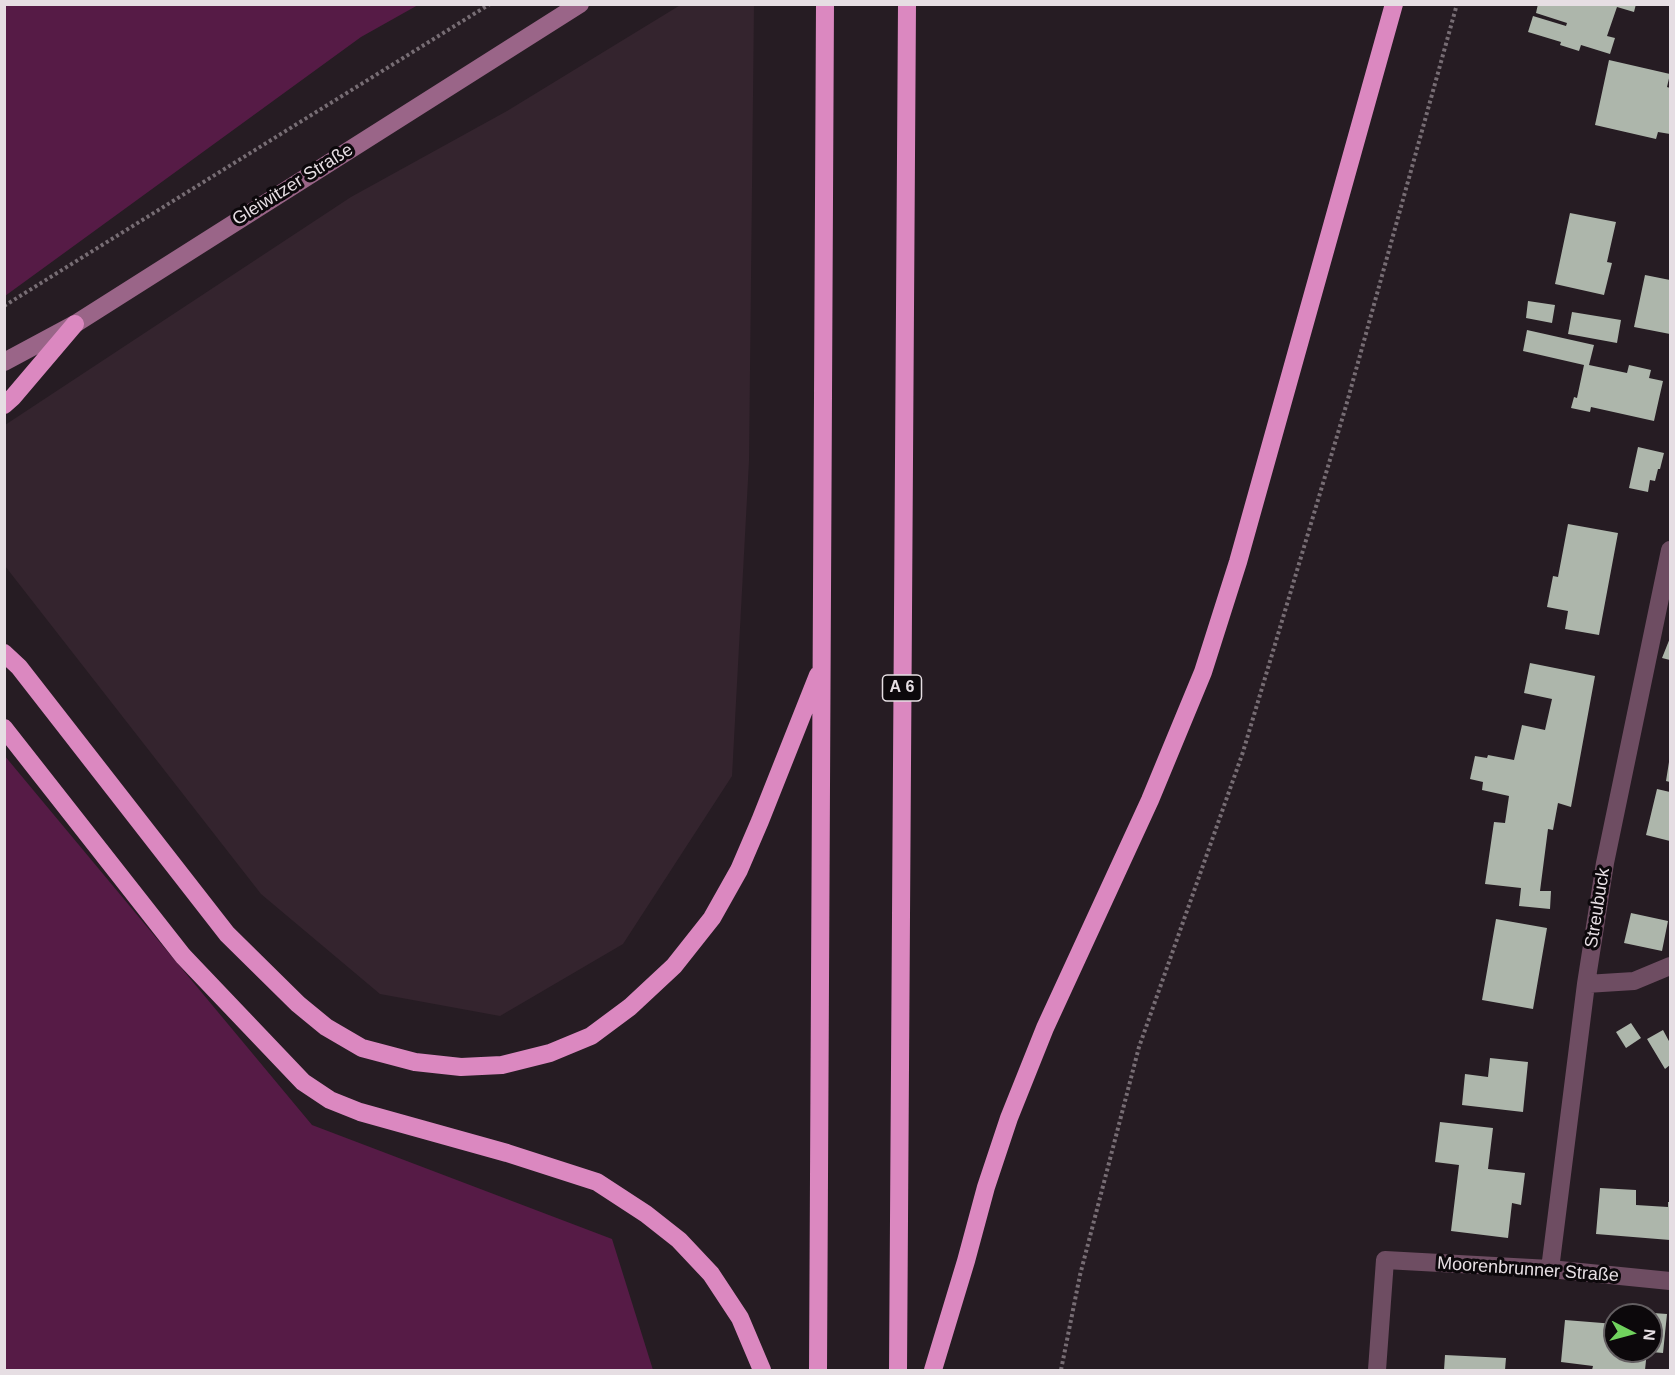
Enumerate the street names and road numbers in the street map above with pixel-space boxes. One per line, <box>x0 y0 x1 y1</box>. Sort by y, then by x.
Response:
street label: Gleiwitzer Straße <box>229 139 357 231</box>
road number: A 6 <box>882 675 922 701</box>
street label: Streubuck <box>1581 866 1615 950</box>
street label: Moorenbrunner Straße <box>1436 1253 1620 1287</box>

